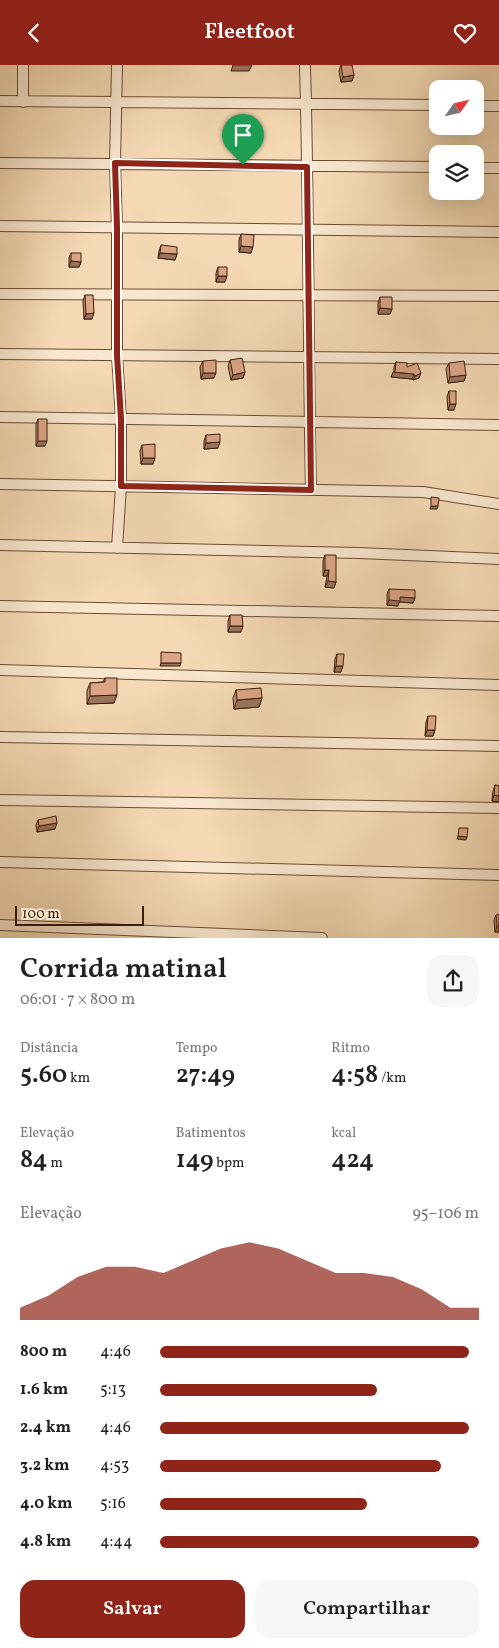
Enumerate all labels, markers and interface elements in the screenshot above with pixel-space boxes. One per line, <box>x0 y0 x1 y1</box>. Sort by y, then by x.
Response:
text: Fleetfoot <box>204 17 295 48</box>
icon: back <box>20 19 48 47</box>
icon: heart <box>451 19 479 47</box>
north arrow <box>429 80 484 135</box>
map controls <box>429 80 484 200</box>
pin <box>222 114 264 165</box>
icon: arrive <box>229 121 257 149</box>
button: layers <box>429 145 484 200</box>
scale bar <box>15 903 144 926</box>
text: 100 m <box>22 905 60 924</box>
text: Corrida matinal <box>20 950 227 989</box>
button: share <box>427 955 479 1007</box>
text: 06:01 · 7 × 800 m <box>20 989 135 1011</box>
text: Distância <box>20 1039 78 1058</box>
text: Tempo <box>176 1039 217 1058</box>
text: Ritmo <box>331 1039 370 1058</box>
text: 5.60 <box>20 1058 67 1093</box>
text: 27:49 <box>176 1058 235 1093</box>
text: 4:58 <box>331 1058 378 1093</box>
text: km <box>67 1069 90 1088</box>
text: /km <box>378 1069 406 1088</box>
text: Elevação <box>20 1124 74 1143</box>
text: Batimentos <box>176 1124 246 1143</box>
text: kcal <box>331 1124 356 1143</box>
text: 84 <box>20 1143 48 1178</box>
text: 149 <box>176 1143 213 1178</box>
text: 424 <box>331 1143 374 1178</box>
text: m <box>48 1154 63 1173</box>
text: bpm <box>213 1154 244 1173</box>
text: Elevação <box>20 1203 82 1225</box>
text: 95–106 m <box>413 1203 479 1225</box>
text: 800 m <box>20 1341 67 1363</box>
text: 4:46 <box>100 1341 131 1363</box>
text: 1.6 km <box>20 1379 68 1401</box>
text: 5:13 <box>100 1379 126 1401</box>
text: 2.4 km <box>20 1417 71 1439</box>
text: 4:46 <box>100 1417 131 1439</box>
text: 3.2 km <box>20 1455 69 1477</box>
text: 4:53 <box>100 1455 129 1477</box>
text: 4.0 km <box>20 1493 72 1515</box>
text: 5:16 <box>100 1493 126 1515</box>
text: 4.8 km <box>20 1531 71 1553</box>
text: 4:44 <box>100 1531 132 1553</box>
button: Salvar <box>20 1580 245 1638</box>
button: Compartilhar <box>255 1580 479 1638</box>

